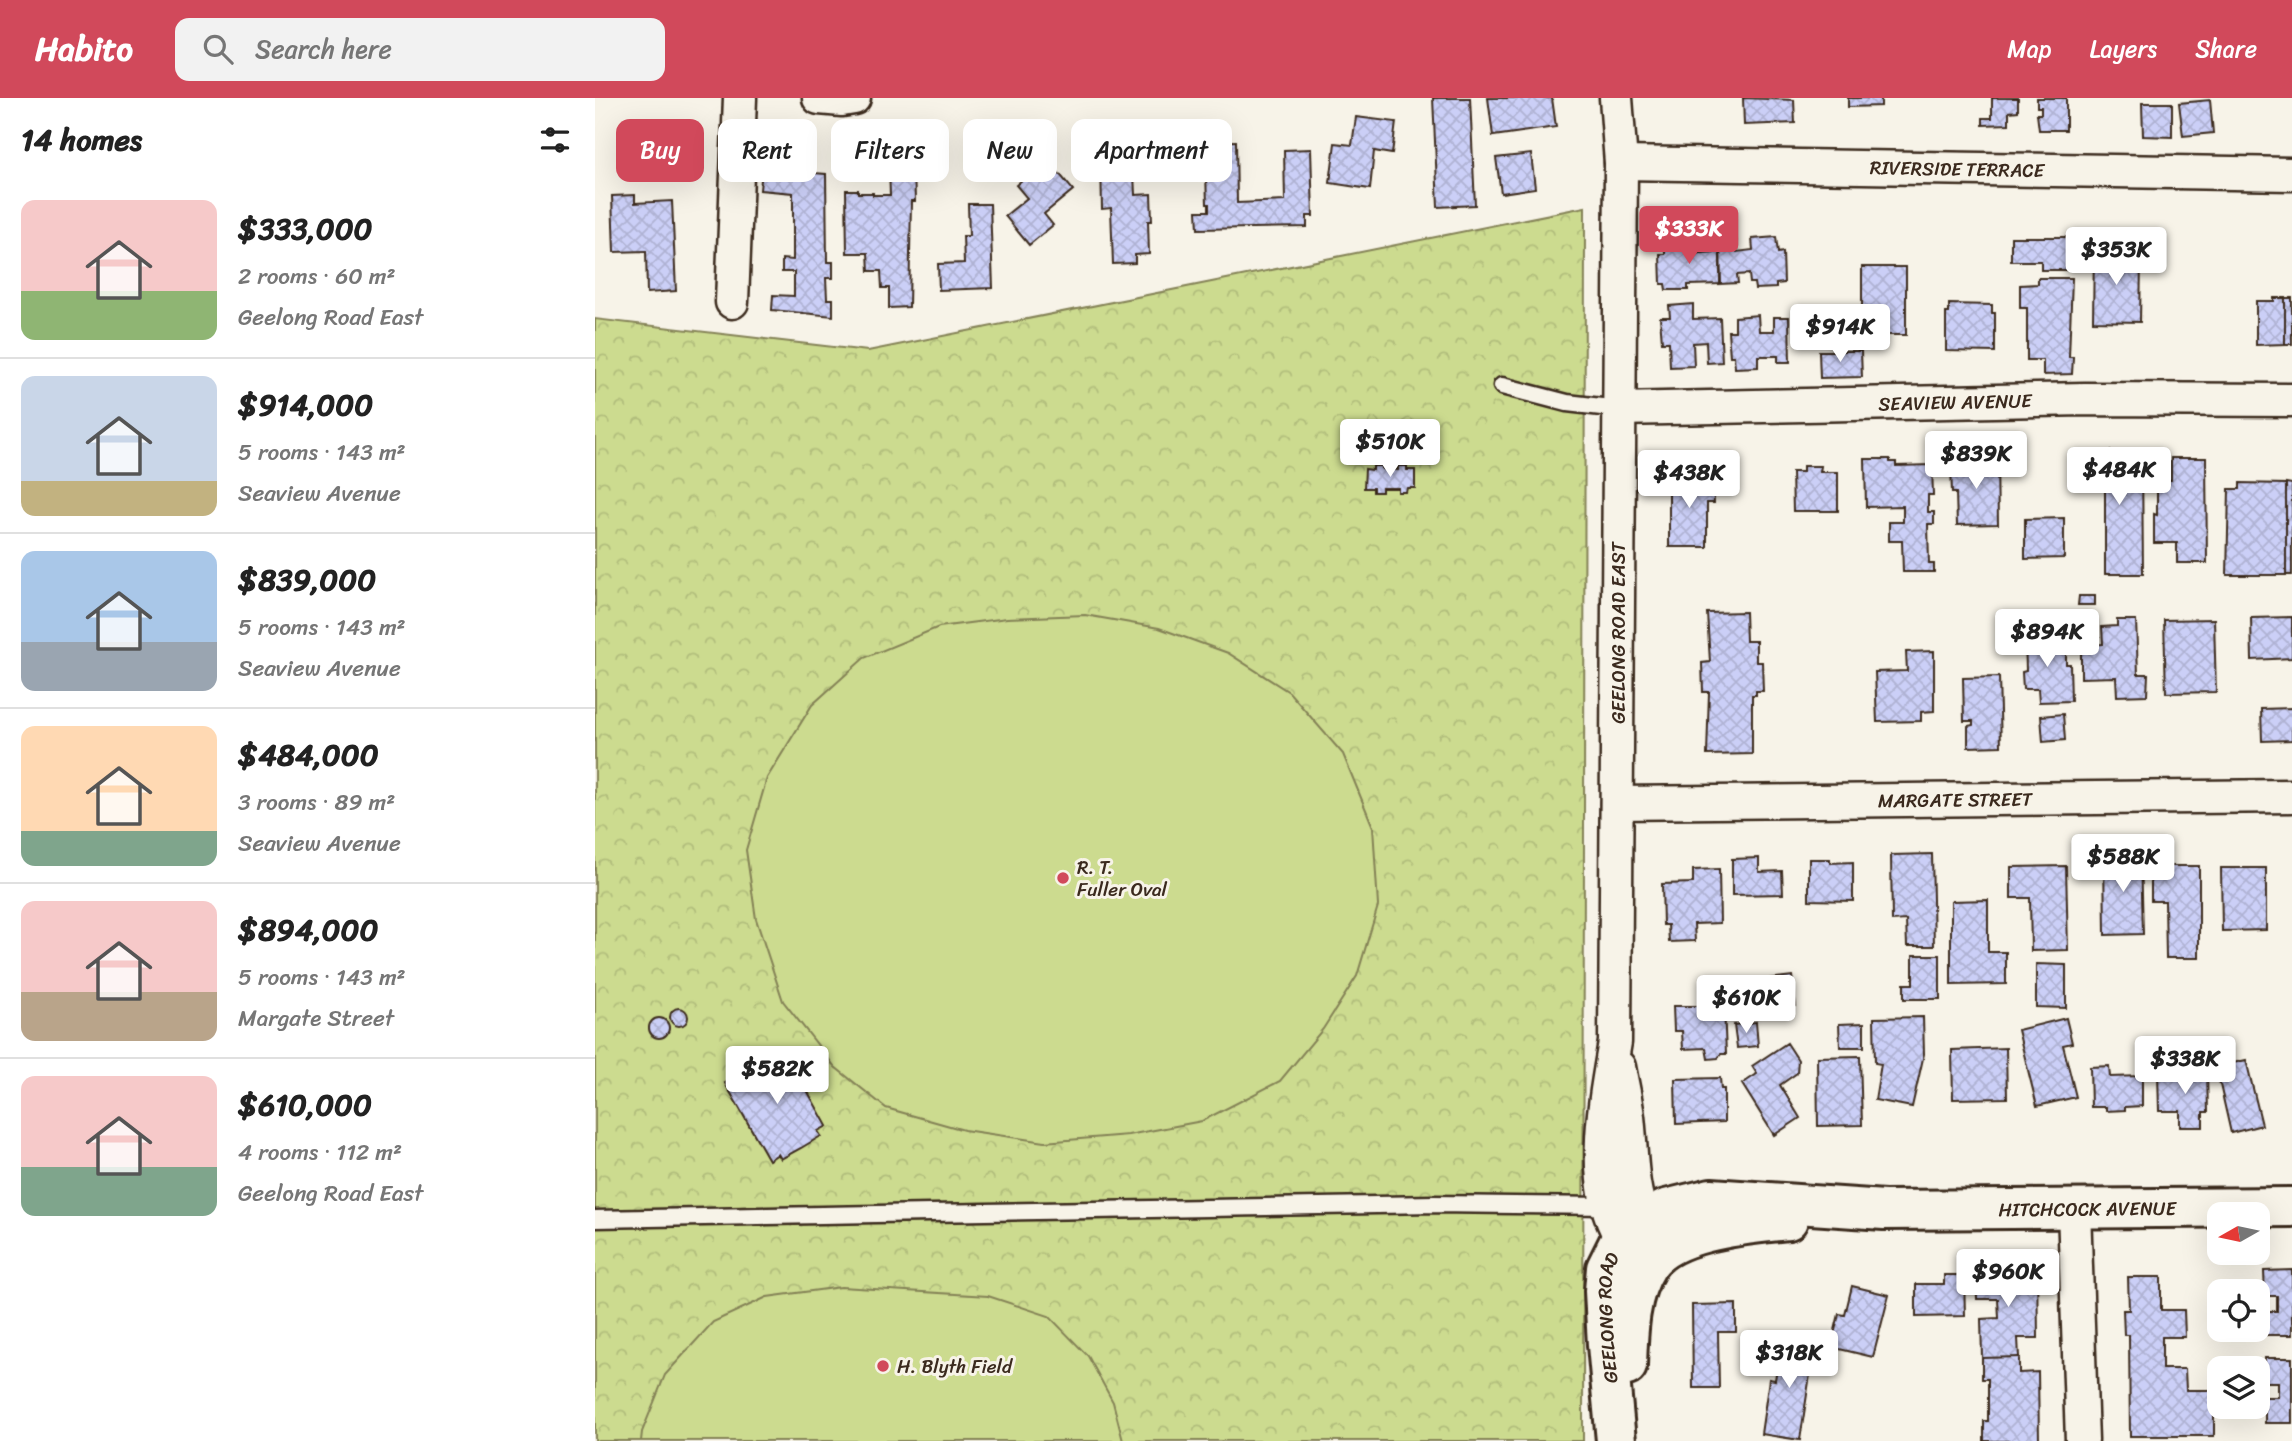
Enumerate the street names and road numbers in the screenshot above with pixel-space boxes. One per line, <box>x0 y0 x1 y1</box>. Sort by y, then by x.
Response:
street label: RIVERSIDE TERRACE <box>1870 151 2046 187</box>
street label: SEAVIEW AVENUE <box>1878 384 2033 420</box>
street label: GEELONG ROAD EAST <box>1602 541 1635 724</box>
street label: MARGATE STREET <box>1878 783 2033 817</box>
street label: HITCHCOCK AVENUE <box>1998 1192 2178 1226</box>
street label: GEELONG ROAD <box>1588 1246 1629 1385</box>

